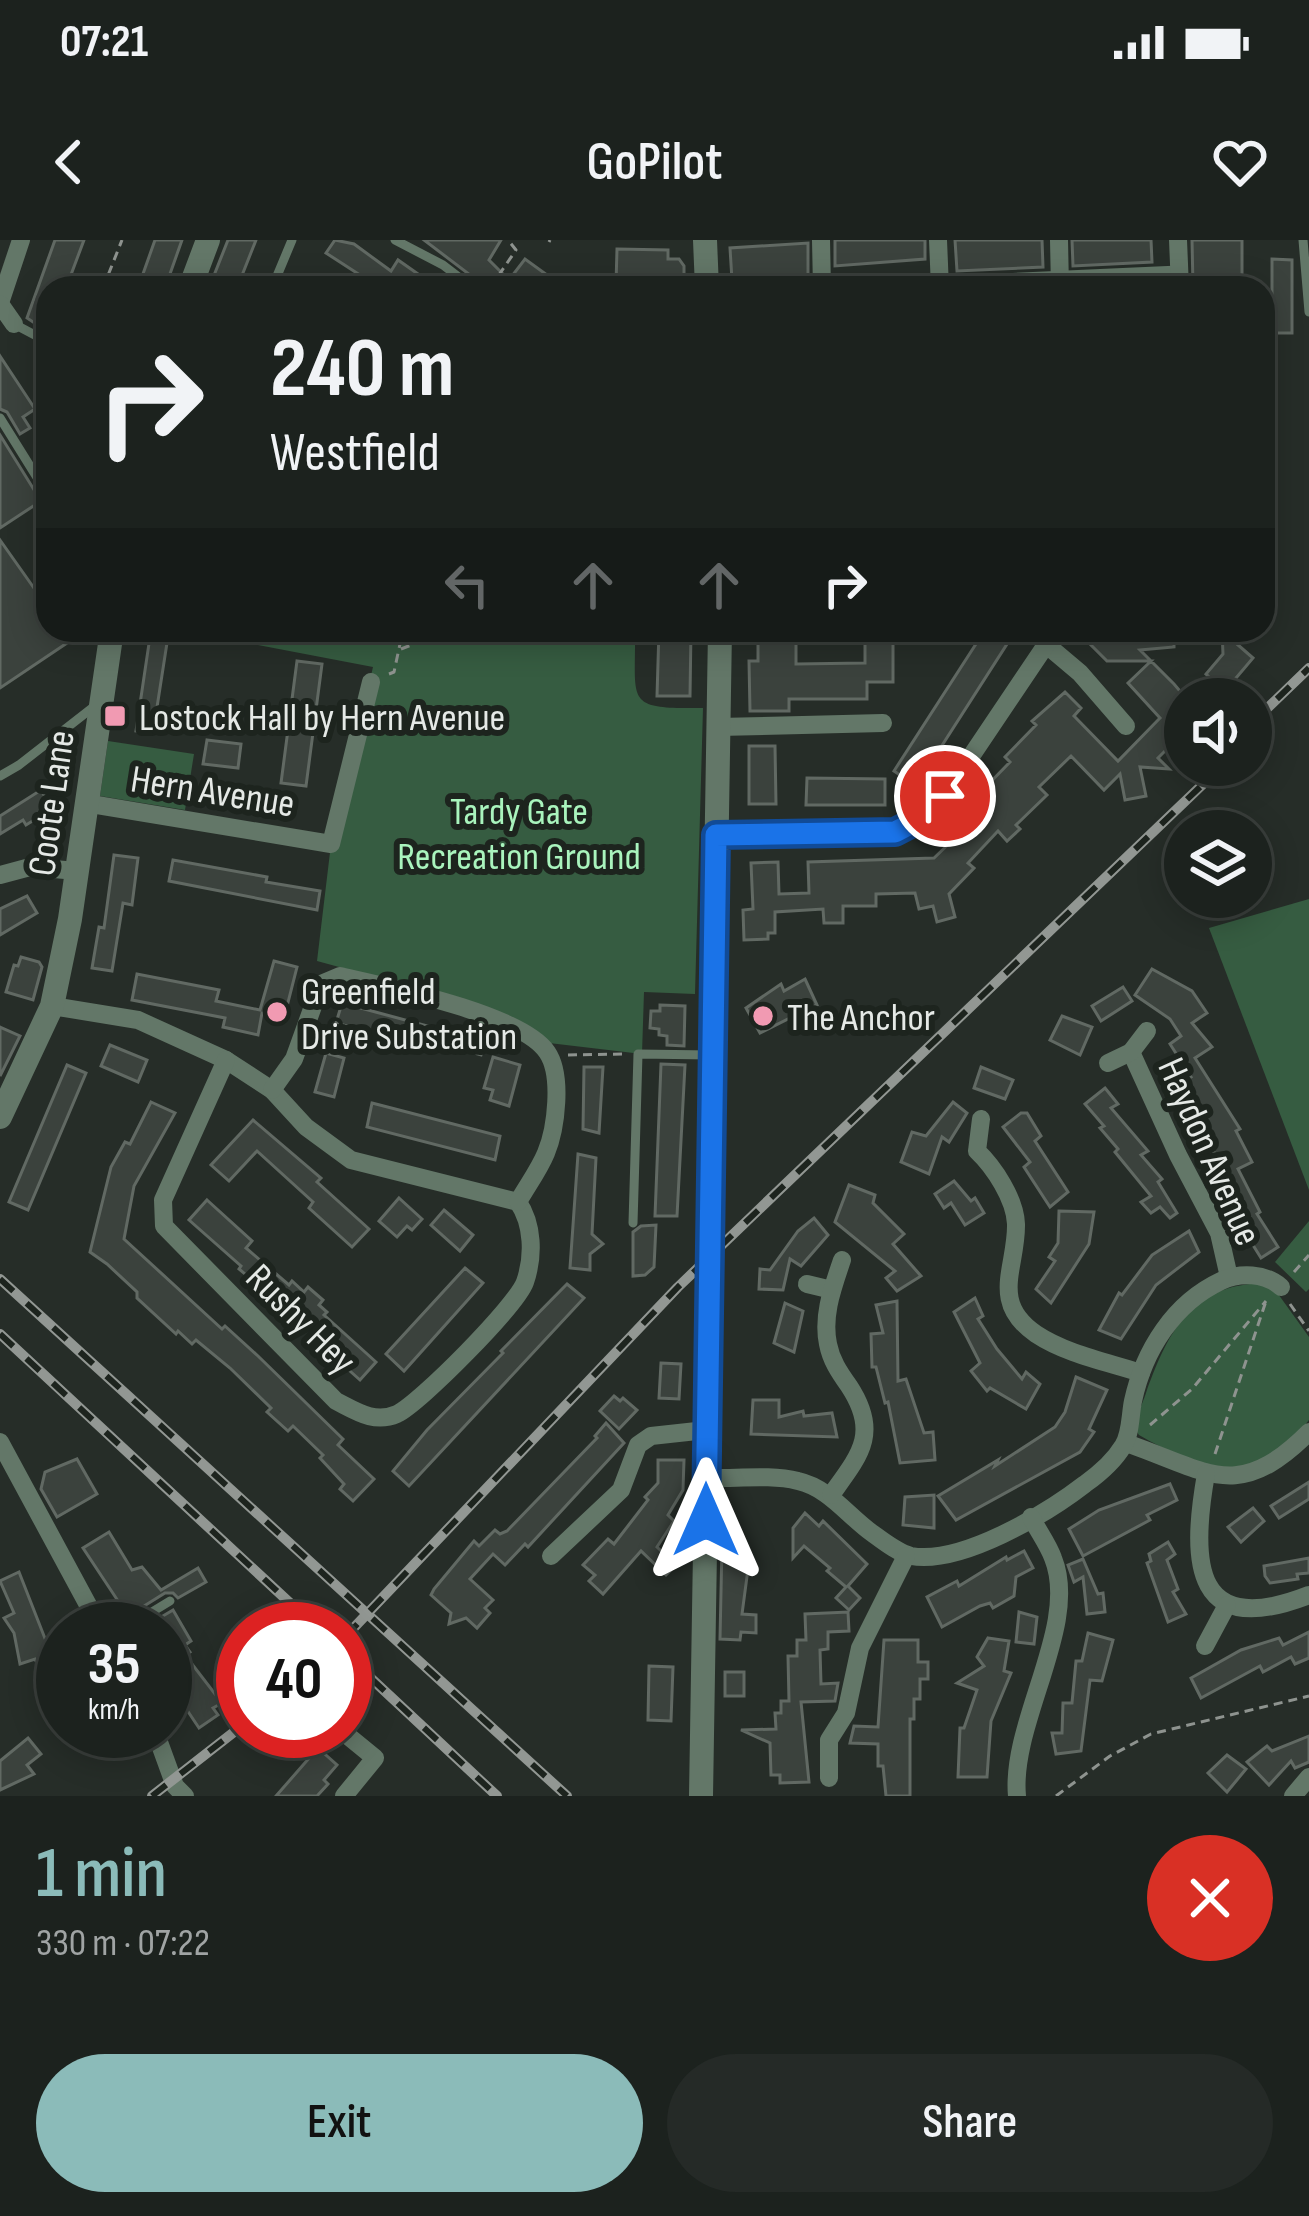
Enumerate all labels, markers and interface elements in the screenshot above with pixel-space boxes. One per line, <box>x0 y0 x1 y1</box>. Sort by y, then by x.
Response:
text: 07:21 <box>60 15 148 70</box>
icon: back <box>36 129 102 195</box>
icon: heart <box>1207 129 1273 195</box>
text: GoPilot <box>586 130 723 195</box>
text: 240 m <box>270 319 454 420</box>
icon: right <box>72 324 228 480</box>
text: Westfield <box>270 421 440 486</box>
icon: left <box>434 552 500 618</box>
icon: ahead <box>560 552 626 618</box>
icon: ahead <box>686 552 752 618</box>
icon: right <box>812 552 878 618</box>
map controls <box>1164 678 1272 918</box>
button: sound <box>1164 678 1272 786</box>
place label: Lostock Hall by Hern Avenue <box>139 695 505 742</box>
marker: Lostock Hall by Hern Avenue <box>102 703 128 729</box>
street label: Coote Lane <box>19 728 86 879</box>
pin <box>894 745 996 847</box>
street label: Hern Avenue <box>127 756 298 829</box>
icon: arrive <box>912 763 978 829</box>
park label: Tardy Gate Recreation Ground <box>397 789 641 881</box>
button: layers <box>1164 810 1272 918</box>
place label: Greenfield Drive Substation <box>301 969 517 1061</box>
place label: The Anchor <box>787 995 935 1042</box>
marker: Greenfield Drive Substation <box>264 999 290 1025</box>
marker: The Anchor <box>750 1003 776 1029</box>
street label: Haydon Avenue <box>1147 1051 1271 1253</box>
street label: Rushy Hey <box>235 1255 365 1385</box>
position arrow <box>643 1457 769 1583</box>
speed limit sign: 40 <box>216 1602 372 1758</box>
text: 35 <box>87 1629 141 1701</box>
text: km/h <box>88 1692 140 1728</box>
text: 1 min <box>36 1831 167 1918</box>
button: close <box>1147 1835 1273 1961</box>
text: 330 m · 07:22 <box>36 1920 210 1967</box>
button: Exit <box>36 2054 643 2192</box>
button: Share <box>667 2054 1273 2192</box>

